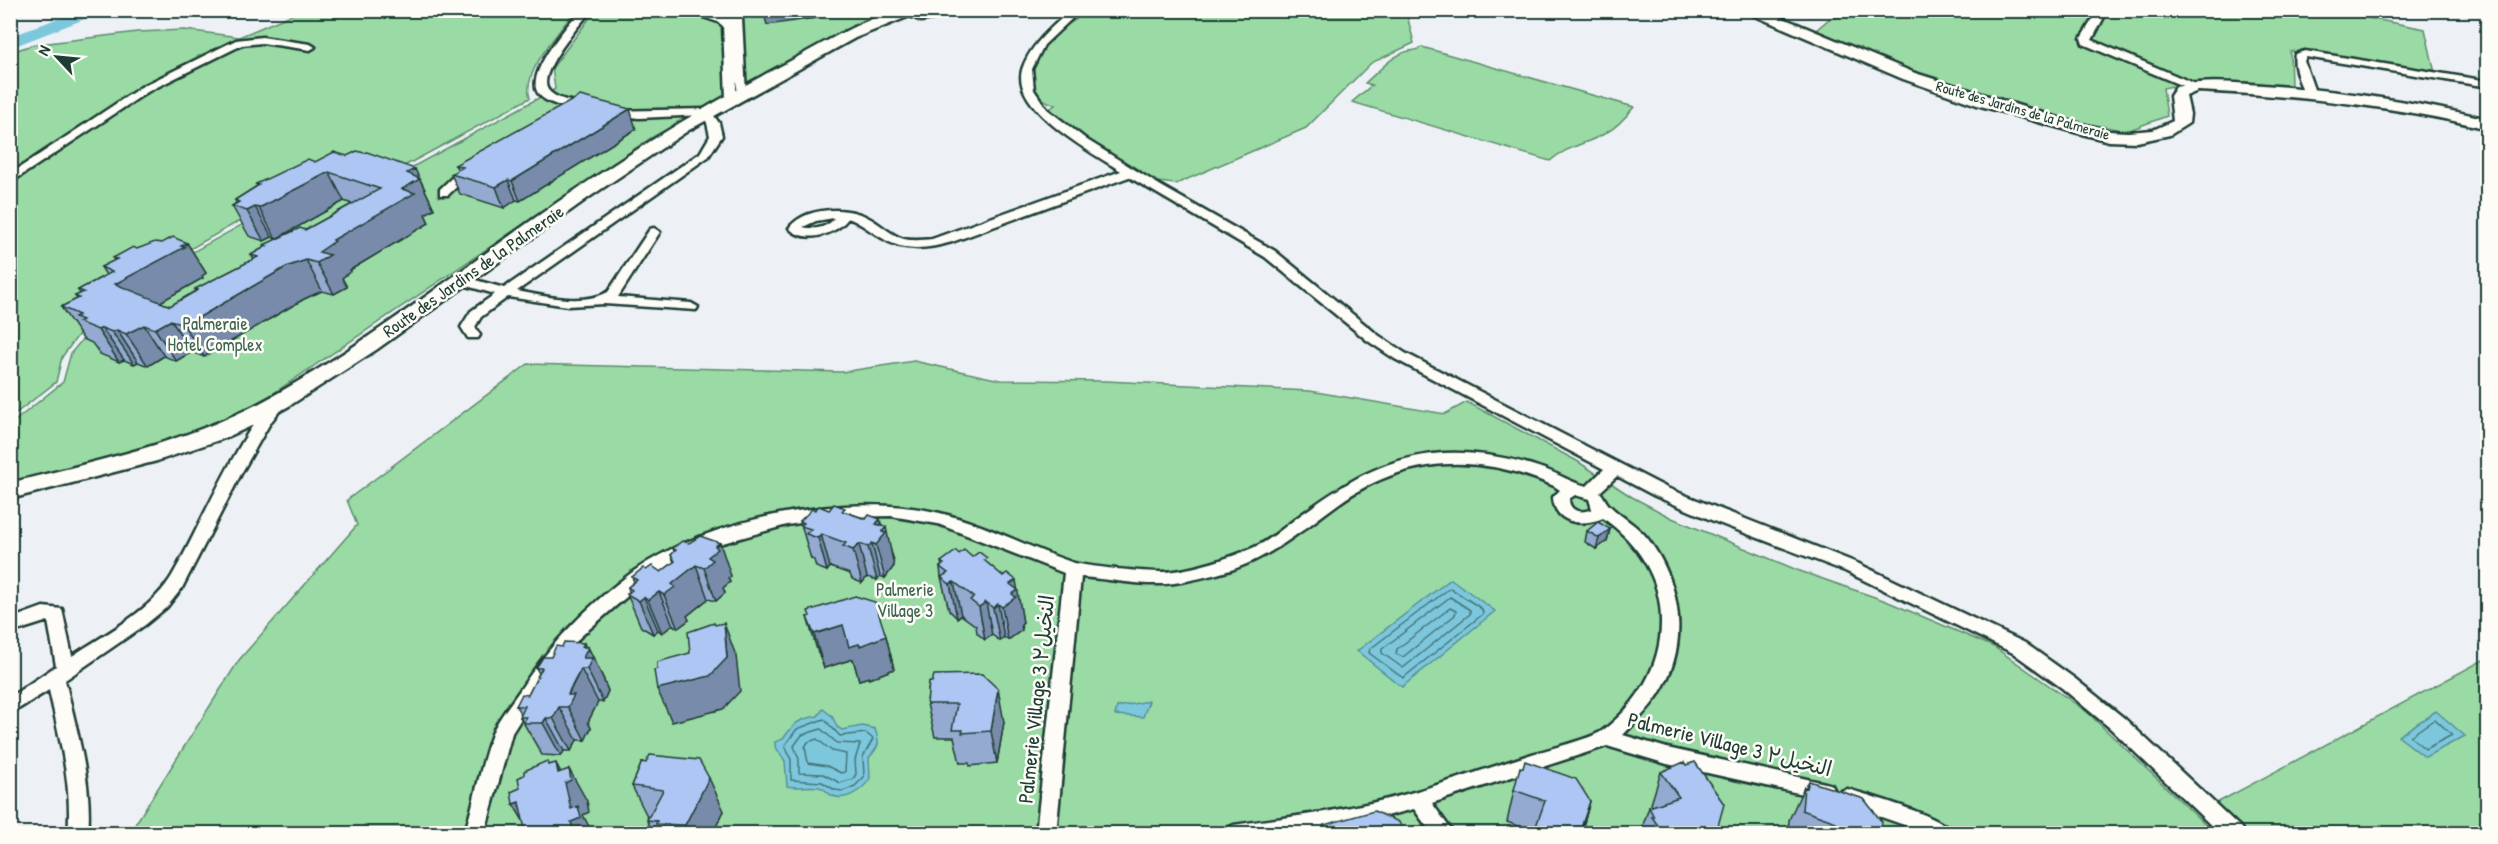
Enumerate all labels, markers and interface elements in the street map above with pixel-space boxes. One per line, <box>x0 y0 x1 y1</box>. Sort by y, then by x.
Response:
north arrow <box>27 27 87 87</box>
text: N <box>32 41 55 59</box>
street label: Route des Jardins de la Palmeraie <box>1934 75 2112 145</box>
street label: Route des Jardins de la Palmeraie <box>377 199 569 343</box>
park label: Palmeraie Hotel Complex <box>167 311 263 357</box>
park label: Palmerie Village 3 <box>876 577 934 623</box>
street label: Palmerie Village 3 النخيل٣ <box>1011 593 1061 805</box>
street label: Palmerie Village 3 النخيل٣ <box>1625 705 1835 783</box>

